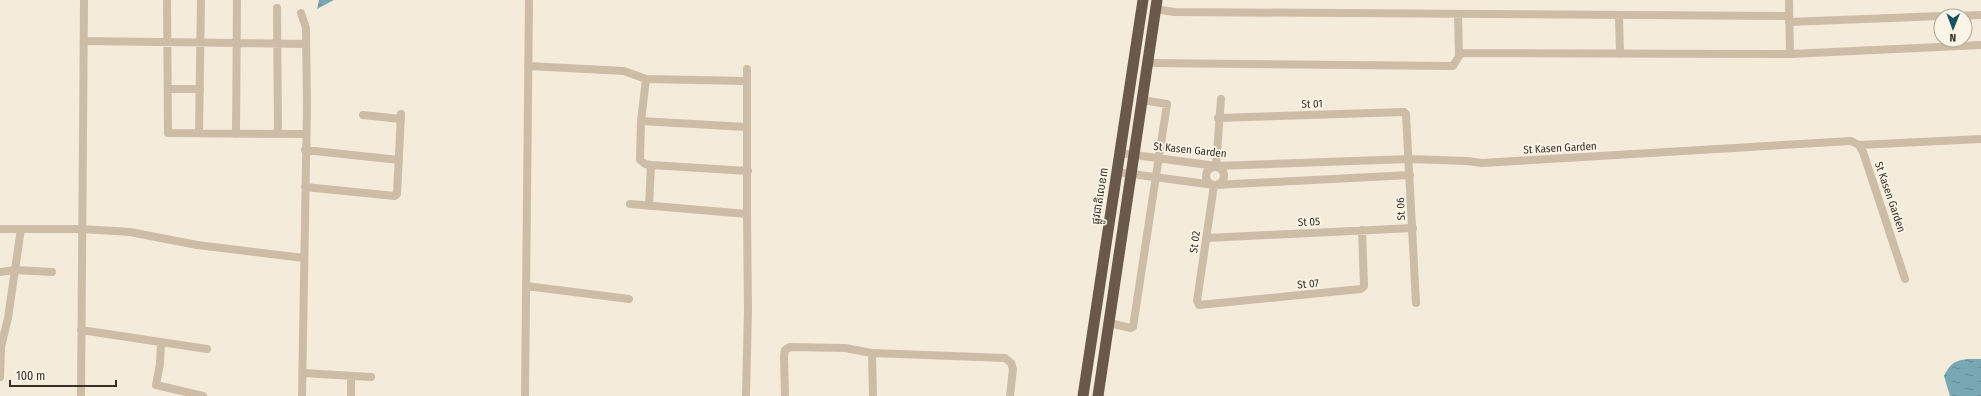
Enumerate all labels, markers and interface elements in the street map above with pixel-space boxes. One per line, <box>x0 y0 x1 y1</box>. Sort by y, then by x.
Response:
north arrow <box>1933 8 1973 48</box>
text: N <box>1949 31 1956 44</box>
street label: St 01 <box>1301 97 1323 111</box>
street label: St Kasen Garden <box>1153 140 1227 160</box>
street label: St Kasen Garden <box>1523 140 1597 156</box>
street label: St Kasen Garden <box>1872 160 1908 234</box>
street label: ផ្លូវជាតិលេខ៣ <box>1088 166 1114 226</box>
street label: St 06 <box>1394 197 1408 221</box>
street label: St 05 <box>1297 215 1321 229</box>
street label: St 02 <box>1187 230 1203 254</box>
street label: St 07 <box>1297 277 1320 291</box>
scale bar <box>10 362 116 388</box>
text: 100 m <box>16 369 45 383</box>

